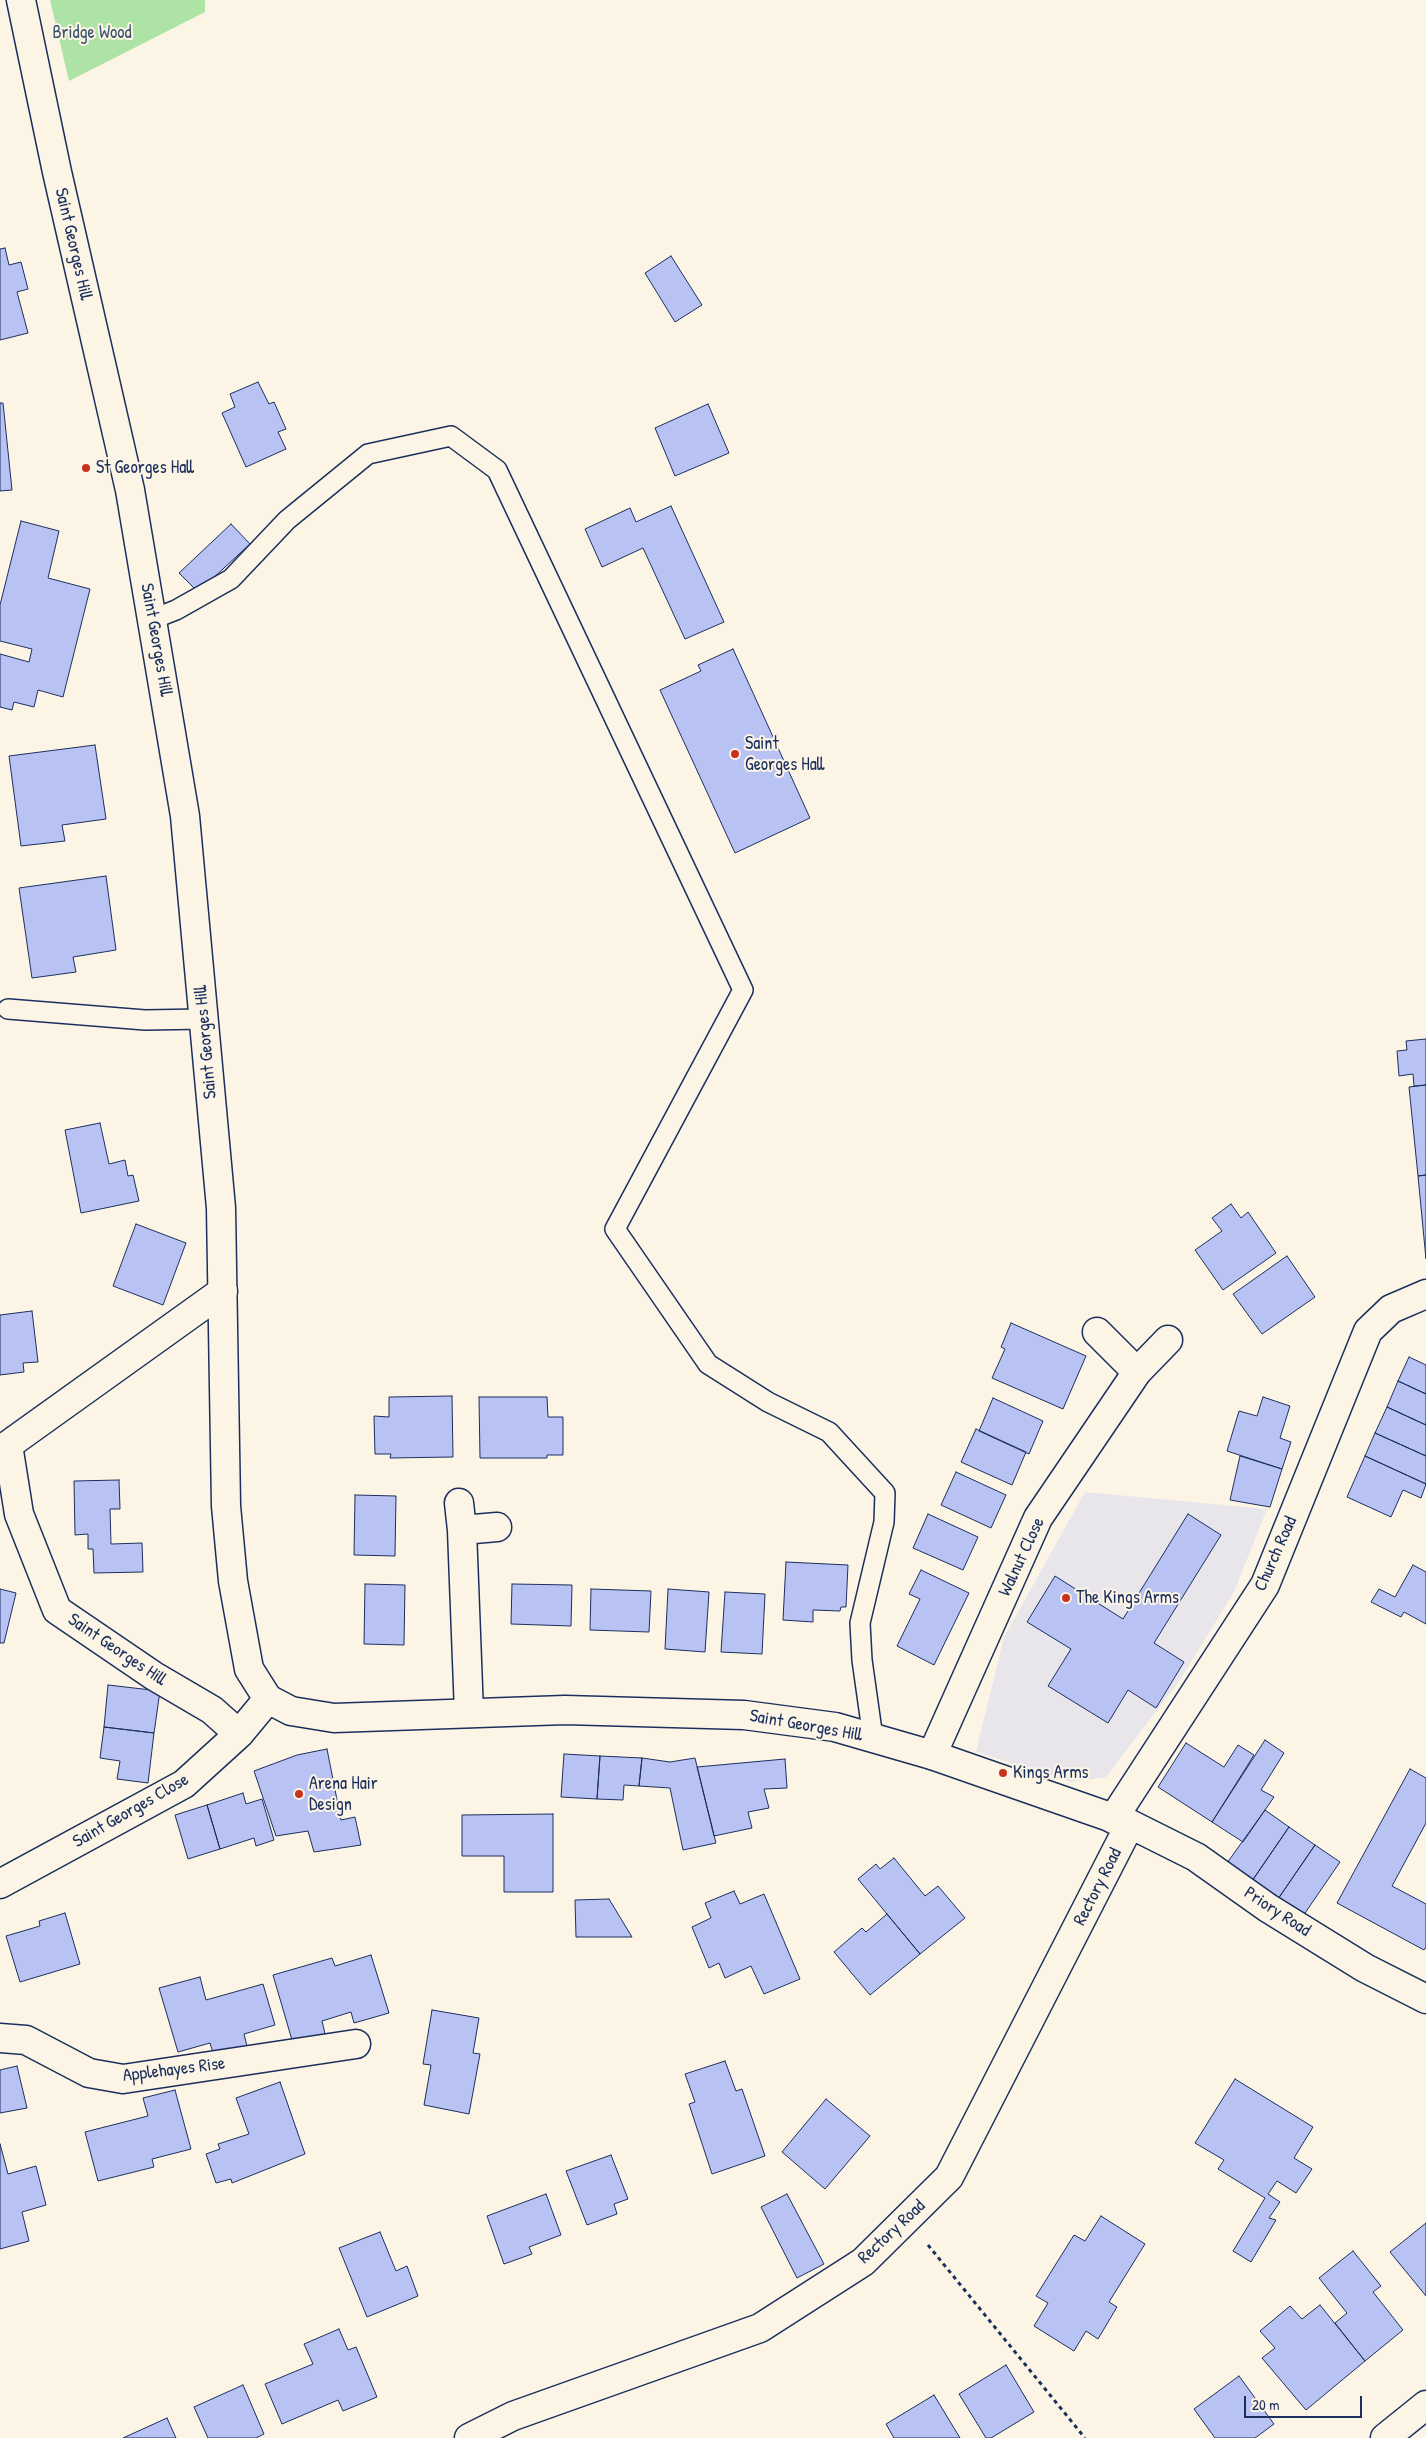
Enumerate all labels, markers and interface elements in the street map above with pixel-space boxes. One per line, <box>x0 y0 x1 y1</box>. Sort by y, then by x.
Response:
park label: Bridge Wood <box>52 22 132 44</box>
street label: Saint Georges Hill <box>50 186 96 302</box>
place label: St Georges Hall <box>96 457 194 479</box>
marker: St Georges Hall <box>80 462 92 474</box>
street label: Saint Georges Hill <box>135 582 177 698</box>
place label: Saint Georges Hall <box>745 733 824 776</box>
marker: Saint Georges Hall <box>729 748 741 760</box>
street label: Saint Georges Hill <box>190 984 222 1100</box>
street label: Church Road <box>1250 1513 1302 1595</box>
street label: Walnut Close <box>994 1514 1050 1600</box>
place label: The Kings Arms <box>1076 1587 1179 1609</box>
marker: The Kings Arms <box>1060 1592 1072 1604</box>
street label: Saint Georges Hill <box>64 1609 170 1691</box>
street label: Saint Georges Hill <box>748 1705 864 1747</box>
place label: Kings Arms <box>1013 1762 1089 1784</box>
marker: Kings Arms <box>997 1767 1009 1779</box>
street label: Saint Georges Close <box>69 1769 193 1853</box>
place label: Arena Hair Design <box>309 1773 378 1816</box>
marker: Arena Hair Design <box>293 1788 305 1800</box>
street label: Rectory Road <box>1069 1845 1127 1929</box>
street label: Priory Road <box>1240 1883 1314 1941</box>
street label: Applehayes Rise <box>122 2053 226 2087</box>
street label: Rectory Road <box>854 2195 930 2269</box>
scale bar <box>1246 2386 1364 2418</box>
text: 20 m <box>1252 2394 1279 2415</box>

